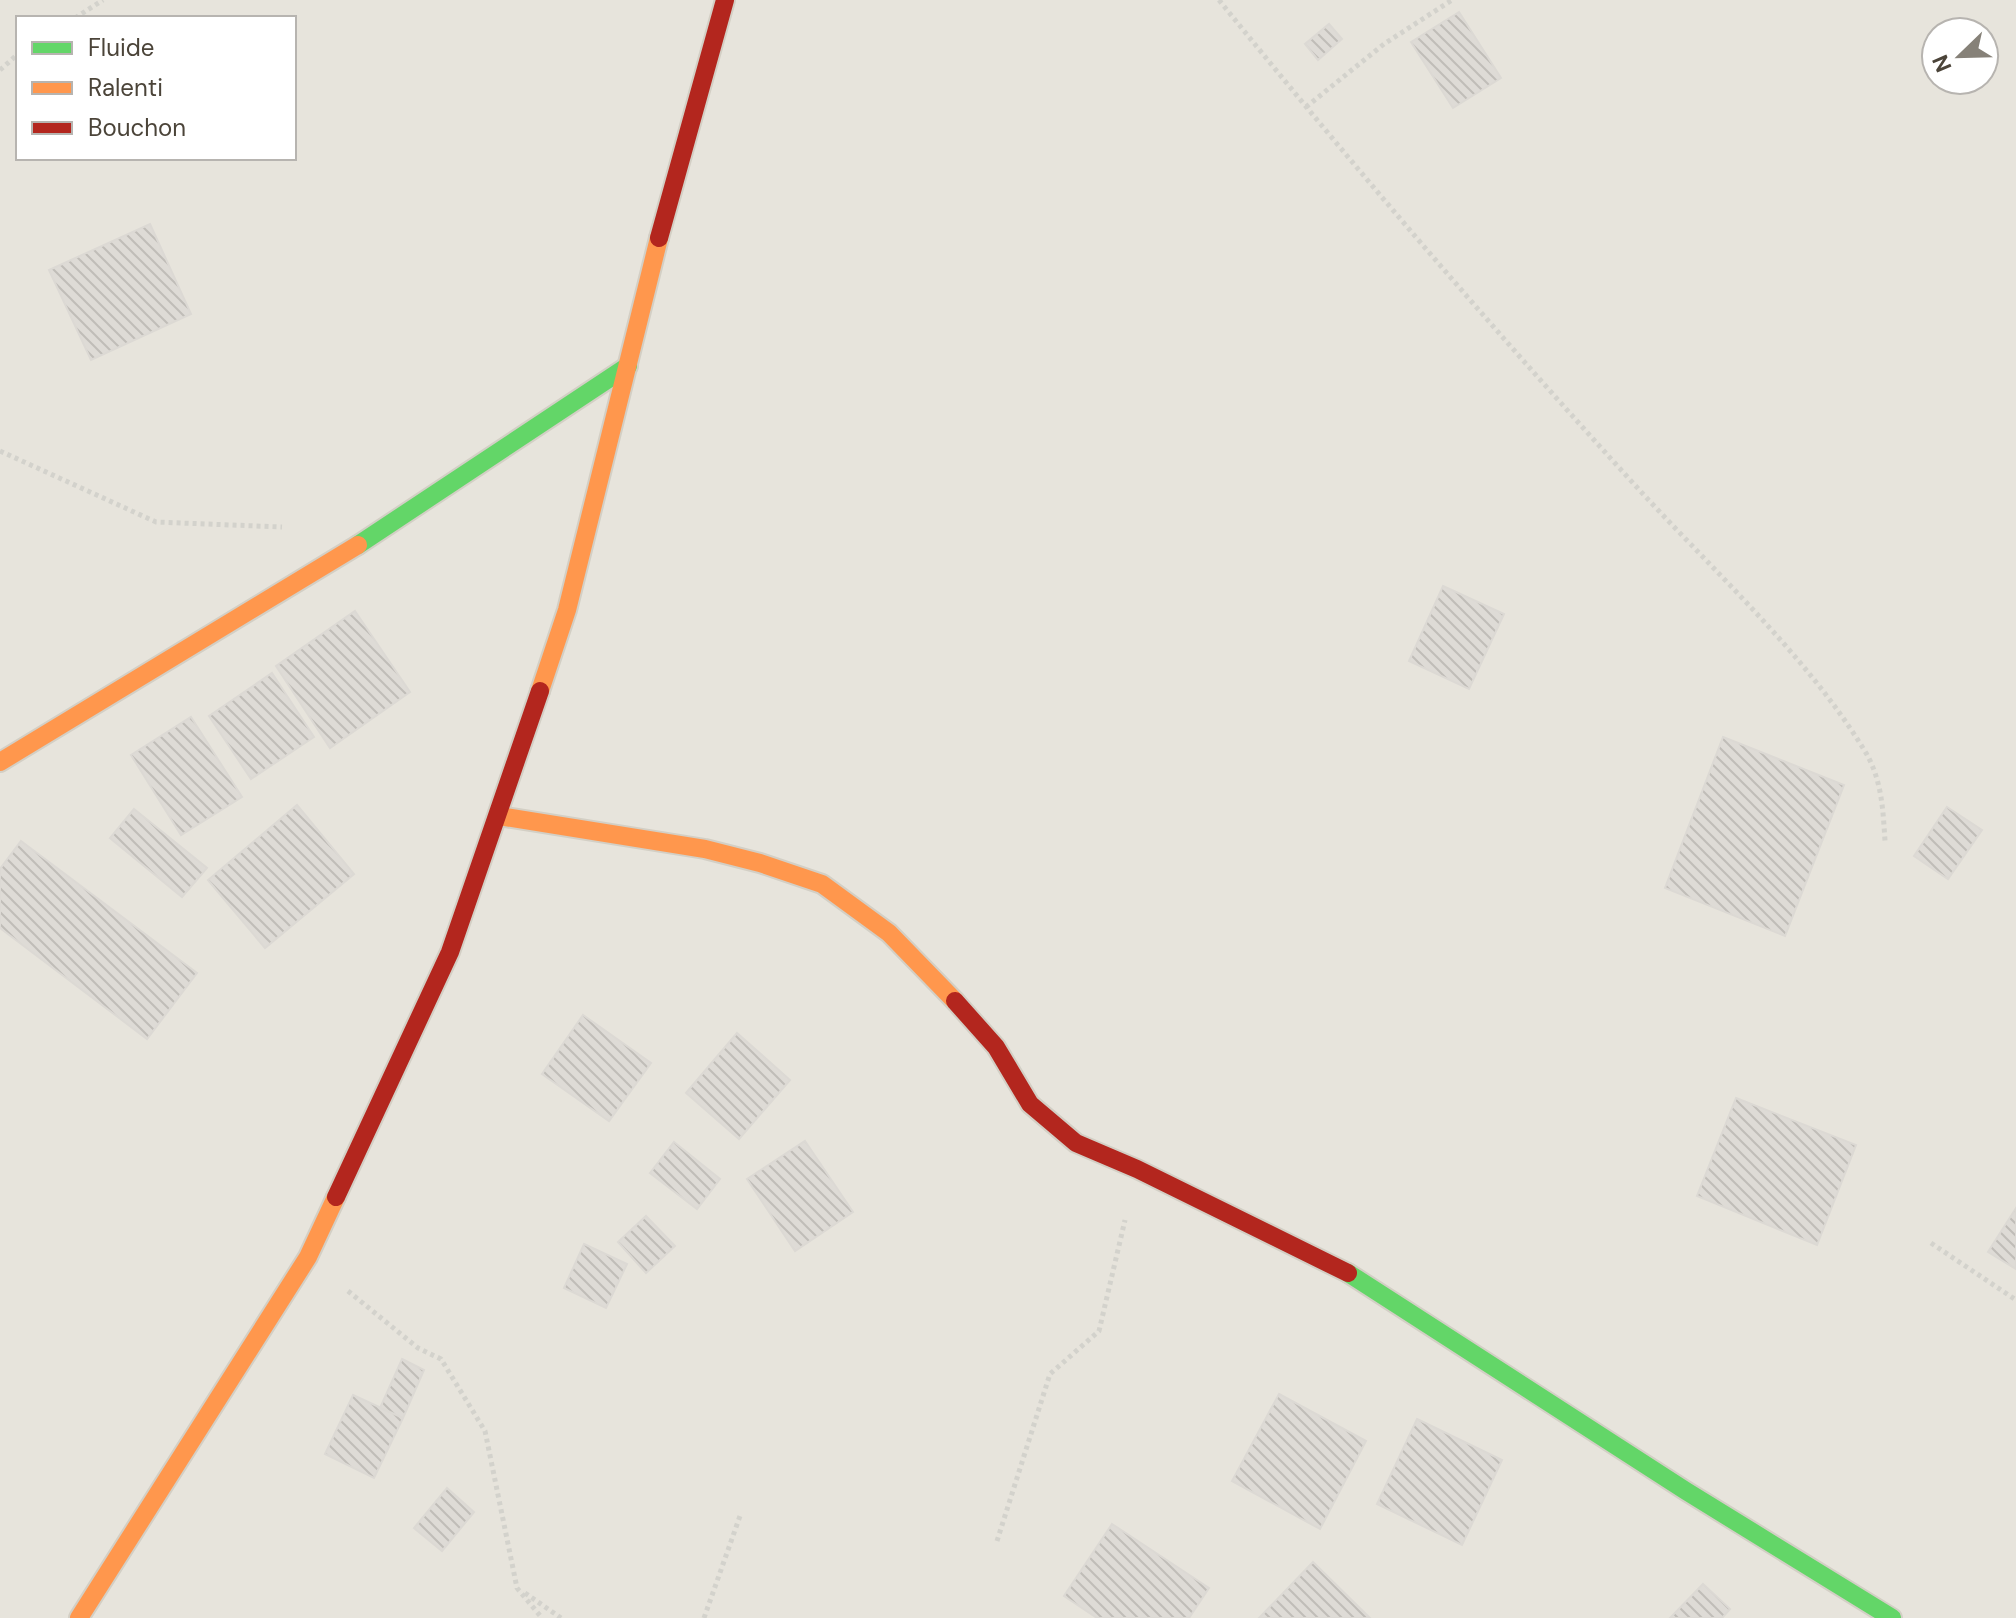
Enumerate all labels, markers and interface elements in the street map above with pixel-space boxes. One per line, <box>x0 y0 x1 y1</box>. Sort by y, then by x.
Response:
legend <box>16 16 296 160</box>
north arrow <box>1920 16 2000 96</box>
text: Fluide <box>88 32 154 63</box>
text: N <box>1926 51 1959 77</box>
text: Ralenti <box>88 72 163 103</box>
text: Bouchon <box>88 112 186 143</box>

